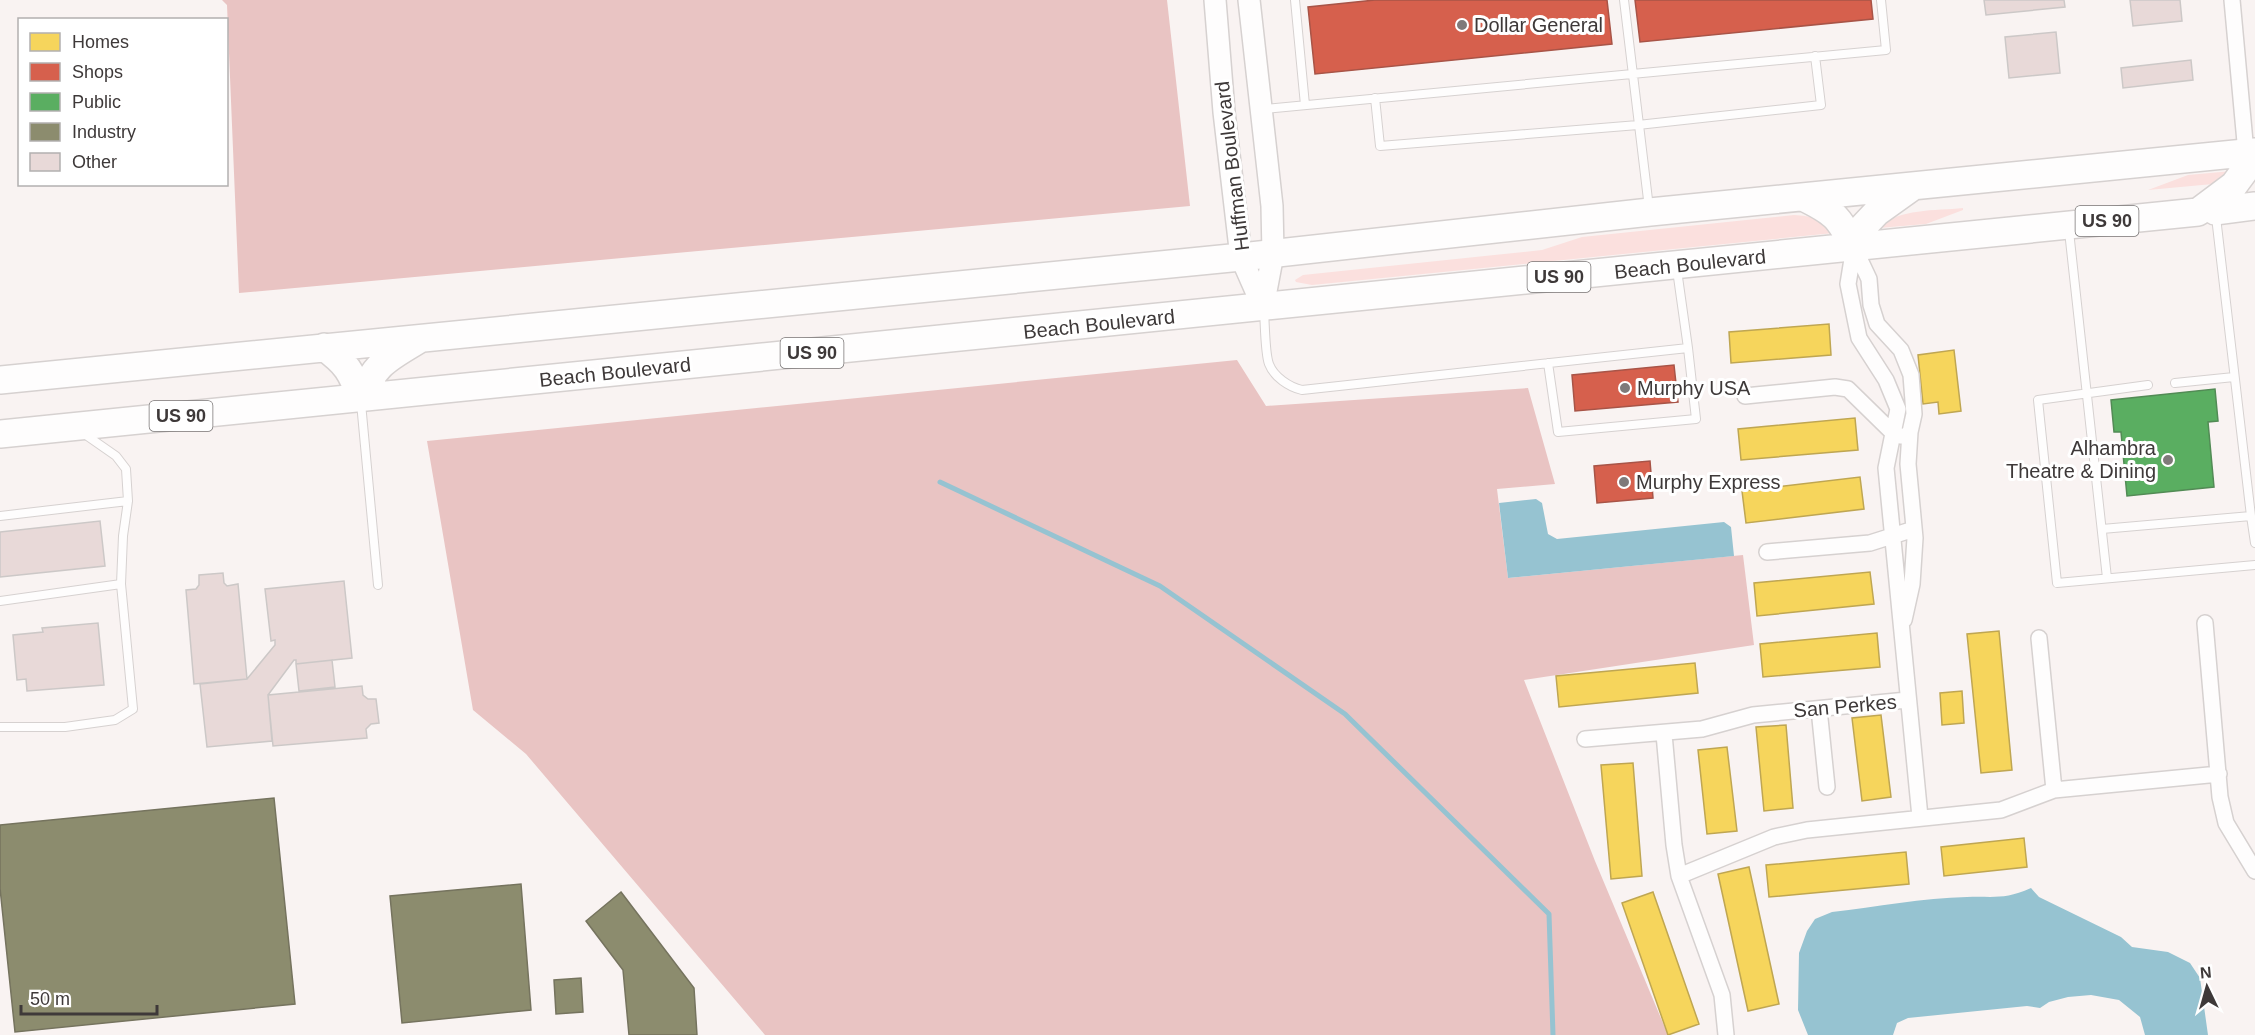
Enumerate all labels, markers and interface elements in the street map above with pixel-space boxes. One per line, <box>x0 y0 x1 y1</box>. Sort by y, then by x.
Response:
place label: Dollar General <box>1474 14 1603 36</box>
legend <box>18 18 228 186</box>
marker: Dollar General <box>1455 18 1469 32</box>
text: Homes <box>72 32 129 52</box>
text: Shops <box>72 62 123 82</box>
street label: Huffman Boulevard <box>1211 80 1253 252</box>
text: Public <box>72 92 121 112</box>
text: Industry <box>72 122 136 142</box>
text: Other <box>72 152 117 172</box>
road number: US 90 <box>2076 206 2138 236</box>
street label: Beach Boulevard <box>1613 245 1767 283</box>
road number: US 90 <box>1528 262 1590 292</box>
street label: Beach Boulevard <box>1022 305 1176 343</box>
road number: US 90 <box>780 338 844 368</box>
street label: Beach Boulevard <box>538 353 692 391</box>
place label: Murphy USA <box>1637 377 1751 399</box>
marker: Murphy USA <box>1618 381 1632 395</box>
road number: US 90 <box>150 401 213 431</box>
place label: Alhambra Theatre & Dining <box>2006 437 2157 482</box>
marker: Alhambra Theatre & Dining <box>2161 453 2175 467</box>
place label: Murphy Express <box>1636 471 1781 493</box>
marker: Murphy Express <box>1617 475 1631 489</box>
street label: San Perkes <box>1793 691 1897 721</box>
north arrow <box>2177 957 2237 1017</box>
text: N <box>2199 964 2212 982</box>
scale bar <box>21 978 158 1016</box>
text: 50 m <box>30 989 70 1009</box>

